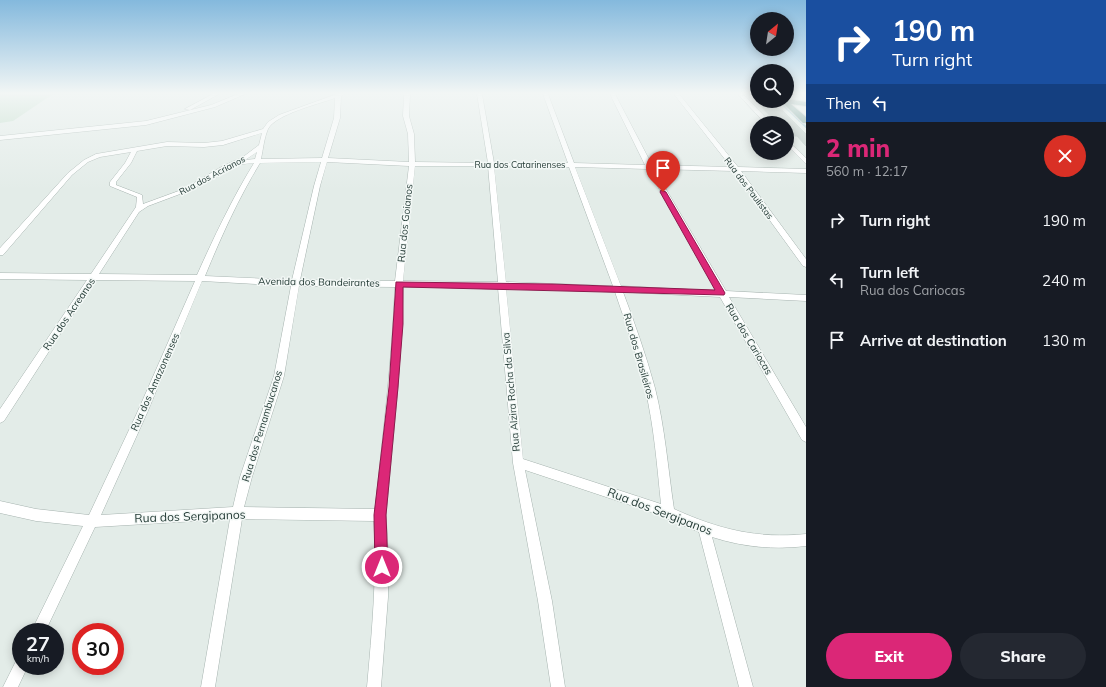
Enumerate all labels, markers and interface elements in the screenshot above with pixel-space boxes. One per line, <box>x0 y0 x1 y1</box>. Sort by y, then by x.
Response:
north arrow <box>750 12 794 56</box>
map controls <box>750 12 794 160</box>
text: 190 m <box>892 13 975 48</box>
icon: right <box>826 16 878 68</box>
text: Turn right <box>892 48 972 71</box>
button: search <box>750 64 794 108</box>
icon: left <box>869 92 891 114</box>
text: Then <box>826 94 861 113</box>
button: layers <box>750 116 794 160</box>
text: 2 min <box>826 133 890 163</box>
button: close <box>1044 135 1086 177</box>
pin <box>646 151 680 192</box>
street label: Rua dos Acrianos <box>177 153 247 197</box>
street label: Rua dos Paulistas <box>722 155 776 221</box>
icon: arrive <box>652 157 674 179</box>
street label: Rua dos Catarinenses <box>474 159 566 170</box>
text: 560 m · 12:17 <box>826 163 908 179</box>
street label: Rua dos Goianos <box>394 183 416 263</box>
icon: right <box>826 209 848 231</box>
text: Turn right <box>860 211 930 230</box>
text: 190 m <box>1042 211 1086 230</box>
text: Turn left <box>860 263 919 282</box>
icon: left <box>826 269 848 291</box>
text: 240 m <box>1042 271 1086 290</box>
street label: Avenida dos Bandeirantes <box>258 274 380 290</box>
street label: Rua dos Acreanos <box>40 275 98 353</box>
text: Rua dos Cariocas <box>860 282 965 298</box>
street label: Rua dos Cariocas <box>723 301 775 377</box>
street label: Rua dos Brasileiros <box>621 312 657 400</box>
icon: arrive <box>826 329 848 351</box>
street label: Rua dos Amazonenses <box>127 331 183 433</box>
text: Arrive at destination <box>860 331 1007 350</box>
text: 130 m <box>1042 331 1086 350</box>
street label: Rua Alzira Rocha da Silva <box>499 332 523 452</box>
street label: Rua dos Pernambucanos <box>239 369 285 483</box>
street label: Rua dos Sergipanos <box>605 484 715 538</box>
street label: Rua dos Sergipanos <box>134 507 246 525</box>
position arrow <box>361 546 403 588</box>
speed limit sign: 30 <box>72 623 124 675</box>
text: 27 <box>26 631 50 656</box>
button: Exit <box>826 633 952 679</box>
button: Share <box>960 633 1086 679</box>
text: km/h <box>27 652 49 665</box>

